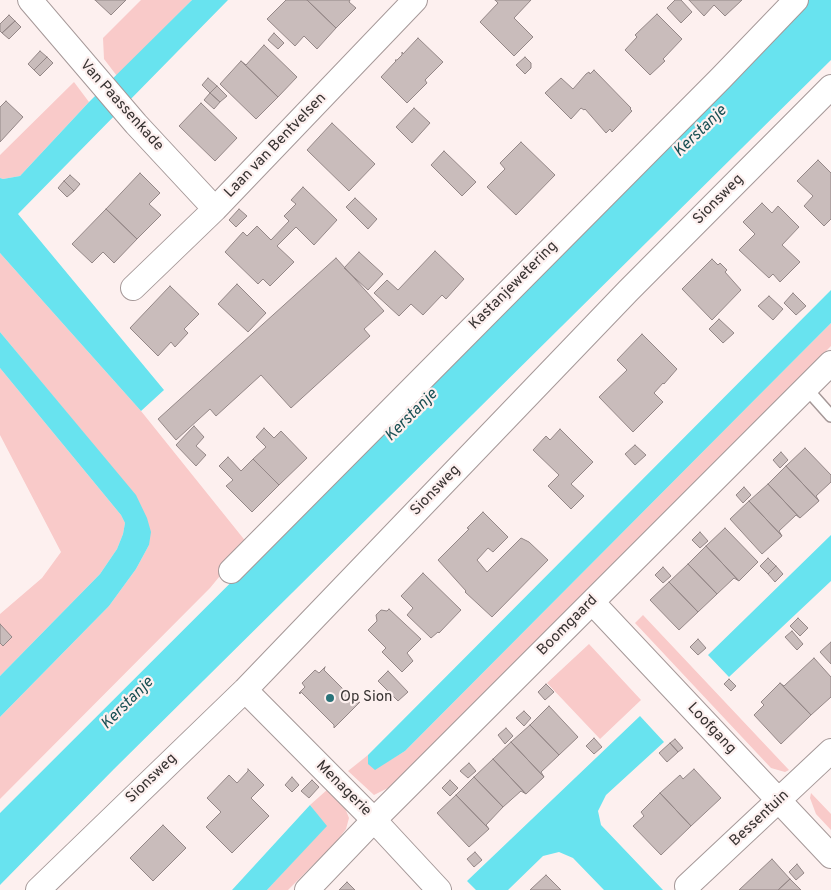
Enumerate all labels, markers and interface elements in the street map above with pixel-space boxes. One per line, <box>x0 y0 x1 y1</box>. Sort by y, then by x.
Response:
street label: Van Paassenkade <box>75 57 167 155</box>
street label: Laan van Bentvelsen <box>221 90 331 202</box>
water label: Kerstanje <box>670 102 732 162</box>
street label: Sionsweg <box>690 171 748 229</box>
street label: Kastanjewetering <box>466 238 562 334</box>
water label: Kerstanje <box>382 386 442 446</box>
street label: Sionsweg <box>407 462 465 520</box>
street label: Boomgaard <box>534 592 602 660</box>
water label: Kerstanje <box>98 674 158 734</box>
place label: Op Sion <box>340 689 393 707</box>
marker: Op Sion <box>324 692 336 704</box>
street label: Loofgang <box>683 700 739 758</box>
street label: Sionsweg <box>123 750 181 808</box>
street label: Menagerie <box>311 757 375 821</box>
street label: Bessentuin <box>727 787 793 851</box>

